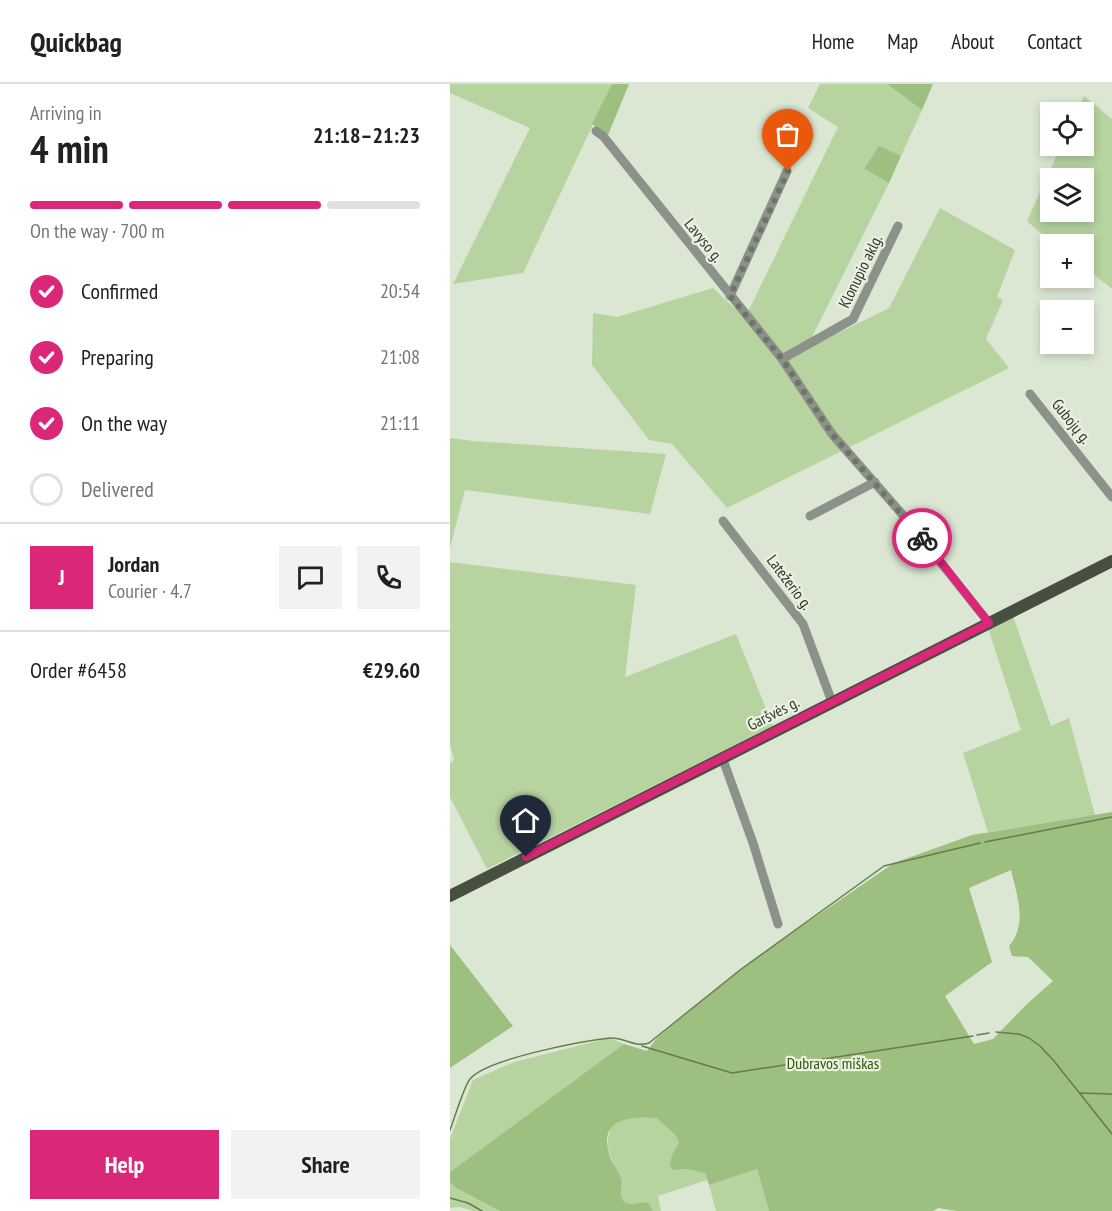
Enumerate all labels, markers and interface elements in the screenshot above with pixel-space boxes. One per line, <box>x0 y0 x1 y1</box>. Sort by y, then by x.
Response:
text: Quickbag <box>30 23 122 60</box>
text: Home <box>812 28 854 55</box>
text: Map <box>887 28 918 55</box>
text: About <box>951 28 994 55</box>
text: Contact <box>1027 28 1082 55</box>
text: Arriving in <box>30 100 102 126</box>
map controls <box>1040 102 1094 354</box>
button: locate <box>1040 102 1094 156</box>
pin <box>762 109 813 171</box>
icon: bag <box>771 118 804 151</box>
text: 21:18–21:23 <box>313 121 420 149</box>
text: 4 min <box>30 123 109 174</box>
button: layers <box>1040 168 1094 222</box>
street label: Lavyso g. <box>680 214 728 266</box>
text: On the way · 700 m <box>30 218 165 244</box>
street label: Klonupio aklg. <box>834 231 886 311</box>
button: + <box>1040 234 1094 288</box>
icon: check <box>30 275 63 308</box>
text: Confirmed <box>81 277 158 305</box>
text: 20:54 <box>380 278 420 304</box>
button: − <box>1040 300 1094 354</box>
icon: check <box>30 341 63 374</box>
text: Preparing <box>81 343 154 371</box>
text: 21:08 <box>380 344 420 370</box>
street label: Gubojų g. <box>1048 394 1096 448</box>
icon: check <box>30 407 63 440</box>
text: On the way <box>81 409 167 437</box>
text: 21:11 <box>380 410 420 436</box>
text: Delivered <box>81 475 154 503</box>
courier <box>892 508 952 568</box>
icon: bike <box>906 522 939 555</box>
button: chat <box>279 546 342 609</box>
button: phone <box>357 546 420 609</box>
text: Jordan <box>108 550 159 578</box>
street label: Latežerio g. <box>763 551 817 614</box>
text: J <box>58 563 65 591</box>
text: Courier · 4.7 <box>108 578 192 604</box>
text: Order #6458 <box>30 656 127 684</box>
text: €29.60 <box>363 656 420 684</box>
street label: Garšvės g. <box>744 691 802 734</box>
pin <box>500 795 551 857</box>
icon: home <box>509 804 542 837</box>
park label: Dubravos miškas <box>787 1053 879 1073</box>
button: Help <box>30 1130 219 1199</box>
button: Share <box>231 1130 420 1199</box>

